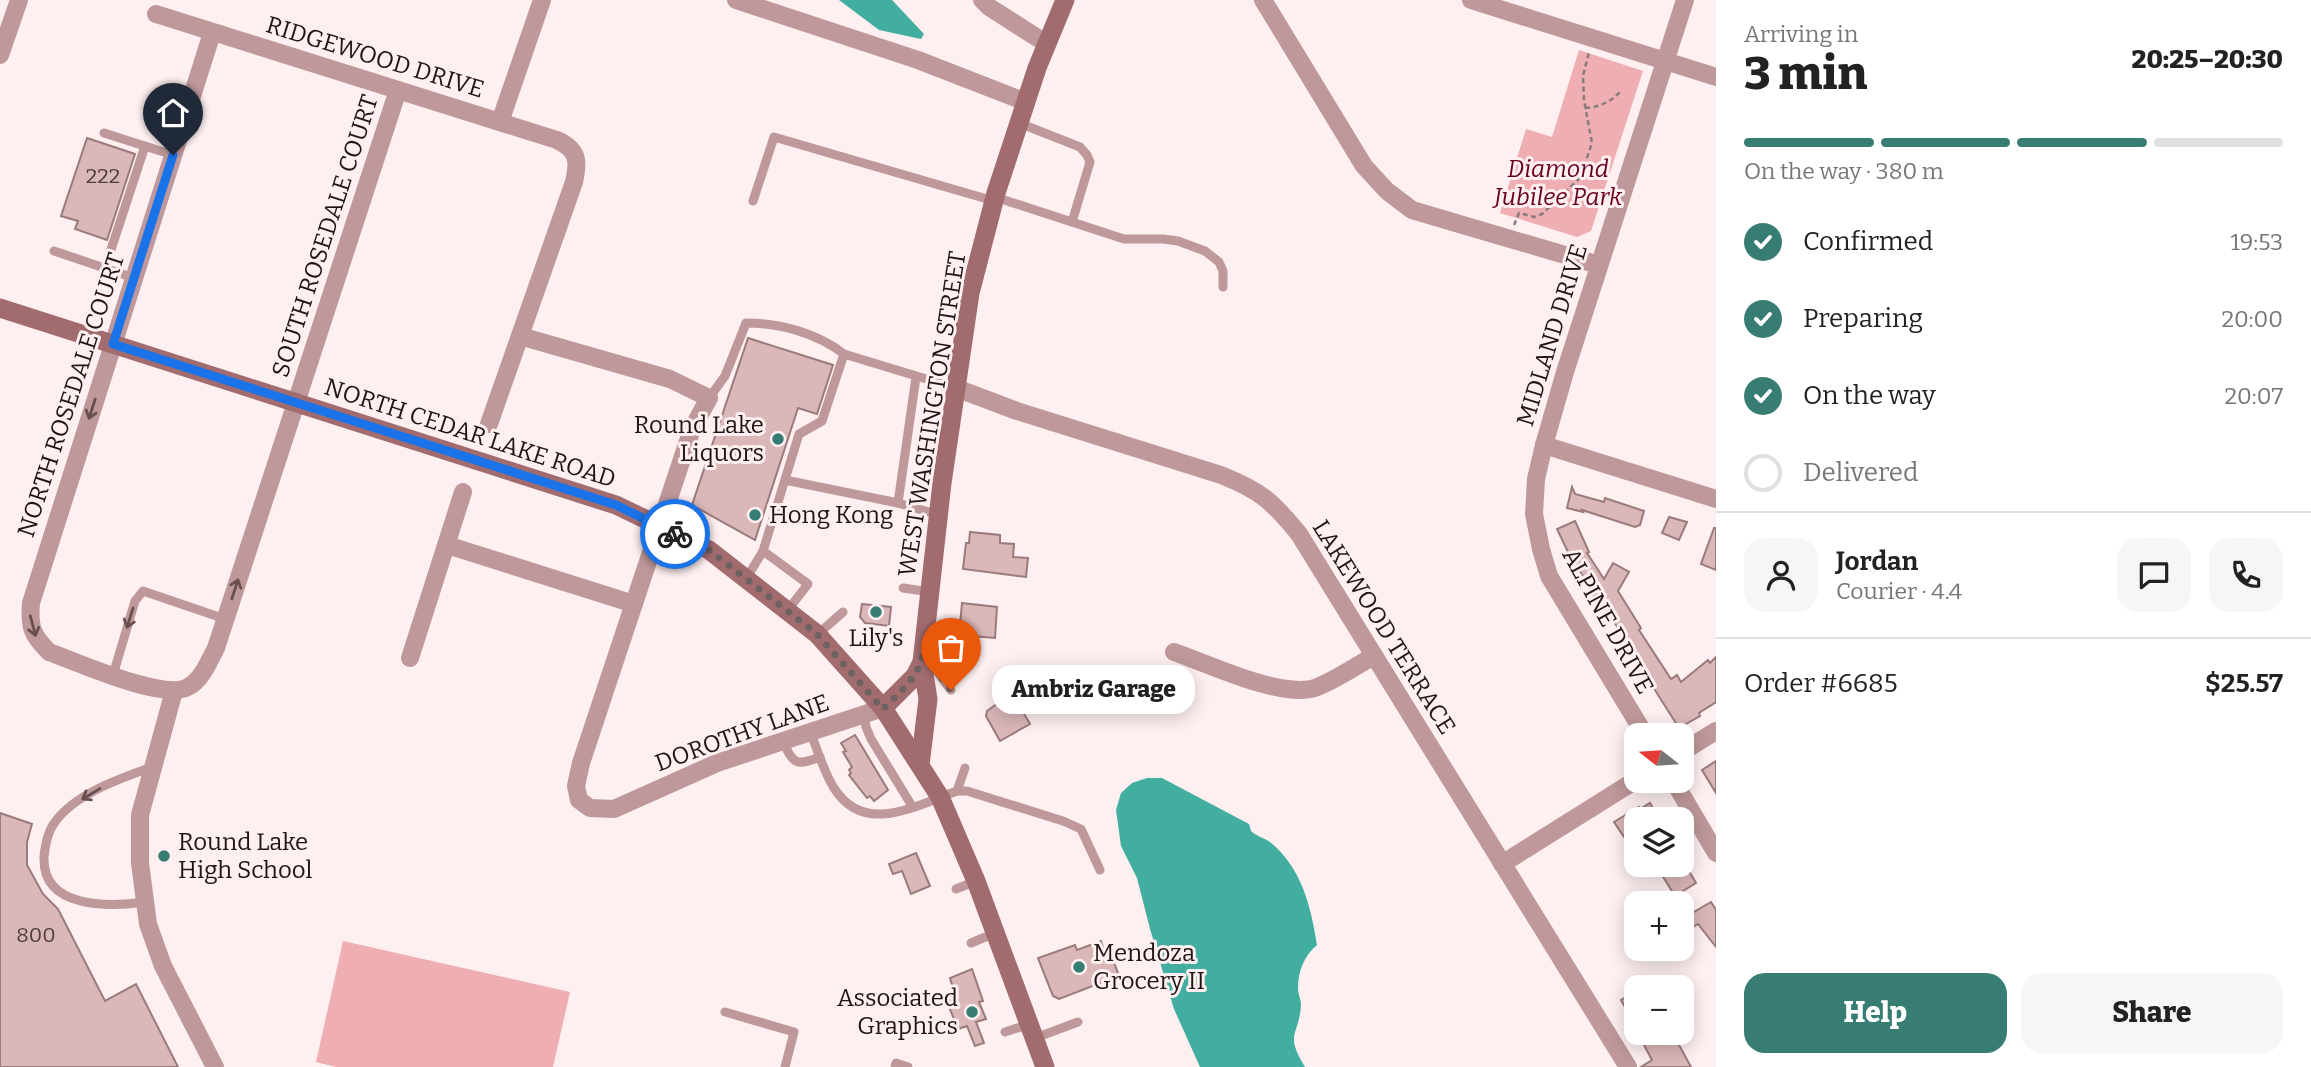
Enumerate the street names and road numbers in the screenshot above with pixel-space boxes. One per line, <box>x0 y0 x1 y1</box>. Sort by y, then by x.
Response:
street label: RIDGEWOOD DRIVE <box>263 11 487 103</box>
street label: SOUTH ROSEDALE COURT <box>266 91 384 381</box>
street label: MIDLAND DRIVE <box>1511 240 1593 430</box>
street label: NORTH ROSEDALE COURT <box>12 249 130 541</box>
street label: WEST WASHINGTON STREET <box>892 249 972 579</box>
street label: NORTH CEDAR LAKE ROAD <box>321 373 619 493</box>
street label: LAKEWOOD TERRACE <box>1307 515 1461 739</box>
street label: ALPINE DRIVE <box>1556 543 1660 699</box>
street label: DOROTHY LANE <box>651 689 833 777</box>

